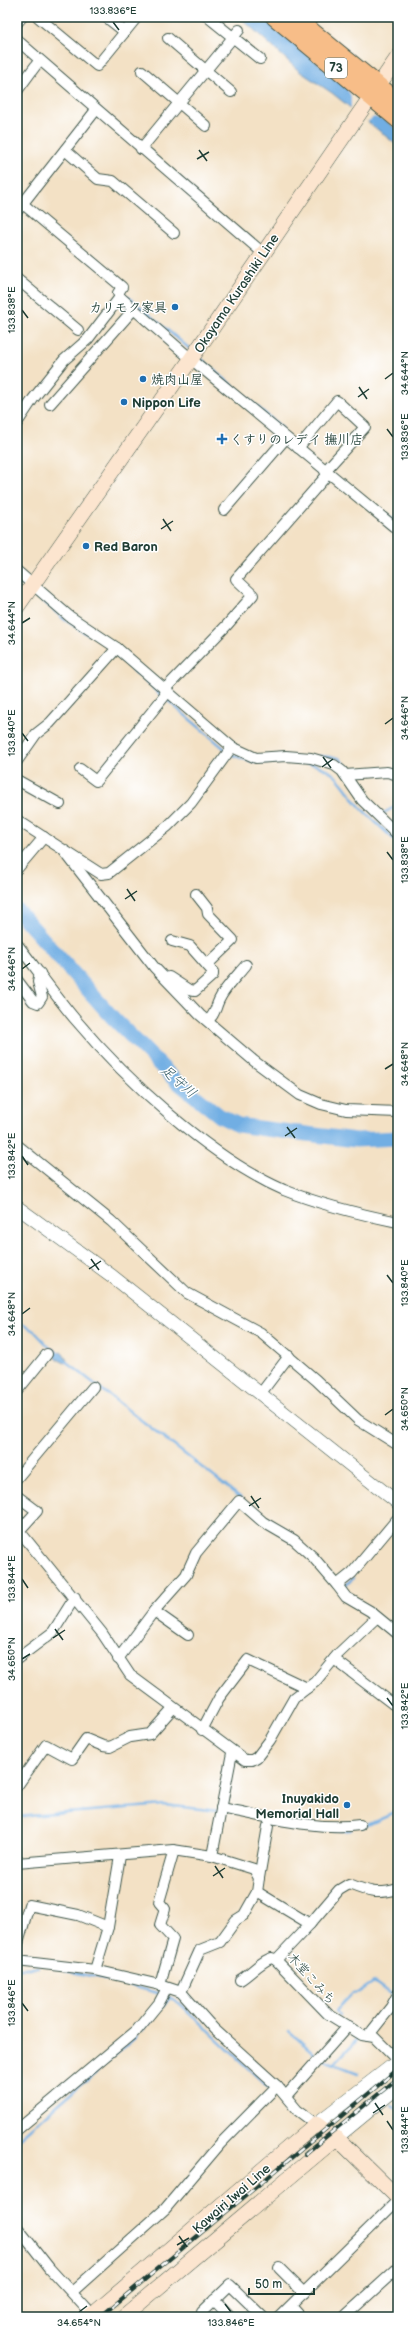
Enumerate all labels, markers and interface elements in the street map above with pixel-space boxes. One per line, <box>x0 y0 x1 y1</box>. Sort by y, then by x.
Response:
text: 133.836°E <box>89 5 137 17</box>
road number: 73 <box>325 58 347 78</box>
street label: Okayama Kurashiki Line <box>191 231 283 356</box>
text: 133.838°E <box>6 286 18 334</box>
place label: カリモク家具 <box>89 300 167 316</box>
marker: カリモク家具 <box>170 302 180 312</box>
text: 34.644°N <box>399 351 411 395</box>
place label: 焼肉山屋 <box>151 372 203 388</box>
marker: 焼肉山屋 <box>138 374 148 384</box>
place label: Nippon Life <box>132 395 201 411</box>
marker: Nippon Life <box>119 397 129 407</box>
text: 133.836°E <box>399 413 411 461</box>
place label: くすりのレデイ 撫川店 <box>230 432 363 448</box>
marker: くすりのレデイ 撫川店 <box>217 434 227 444</box>
place label: Red Baron <box>94 539 158 555</box>
marker: Red Baron <box>81 541 91 551</box>
text: 34.644°N <box>6 601 18 645</box>
text: 34.646°N <box>399 696 411 740</box>
text: 133.840°E <box>6 709 18 757</box>
text: 133.838°E <box>399 836 411 884</box>
text: 34.646°N <box>6 947 18 991</box>
text: 34.648°N <box>399 1042 411 1086</box>
water label: 足守川 <box>157 1061 200 1102</box>
text: 133.842°E <box>6 1132 18 1179</box>
text: 133.840°E <box>399 1259 411 1307</box>
text: 34.648°N <box>6 1292 18 1336</box>
text: 34.650°N <box>399 1387 411 1431</box>
text: 133.844°E <box>6 1555 18 1602</box>
text: 34.650°N <box>6 1637 18 1681</box>
text: 133.842°E <box>399 1682 411 1729</box>
place label: Inuyakido Memorial Hall <box>256 1791 339 1822</box>
marker: Inuyakido Memorial Hall <box>342 1800 352 1810</box>
street label: 木堂こみち <box>284 1949 339 2008</box>
text: 133.846°E <box>6 1979 18 2027</box>
text: 133.844°E <box>399 2106 411 2153</box>
street label: Kawairi Iwai Line <box>189 2160 274 2237</box>
scale bar <box>249 2270 314 2296</box>
text: 50 m <box>255 2277 282 2292</box>
text: 34.654°N <box>57 2317 101 2329</box>
text: 133.846°E <box>207 2317 255 2329</box>

